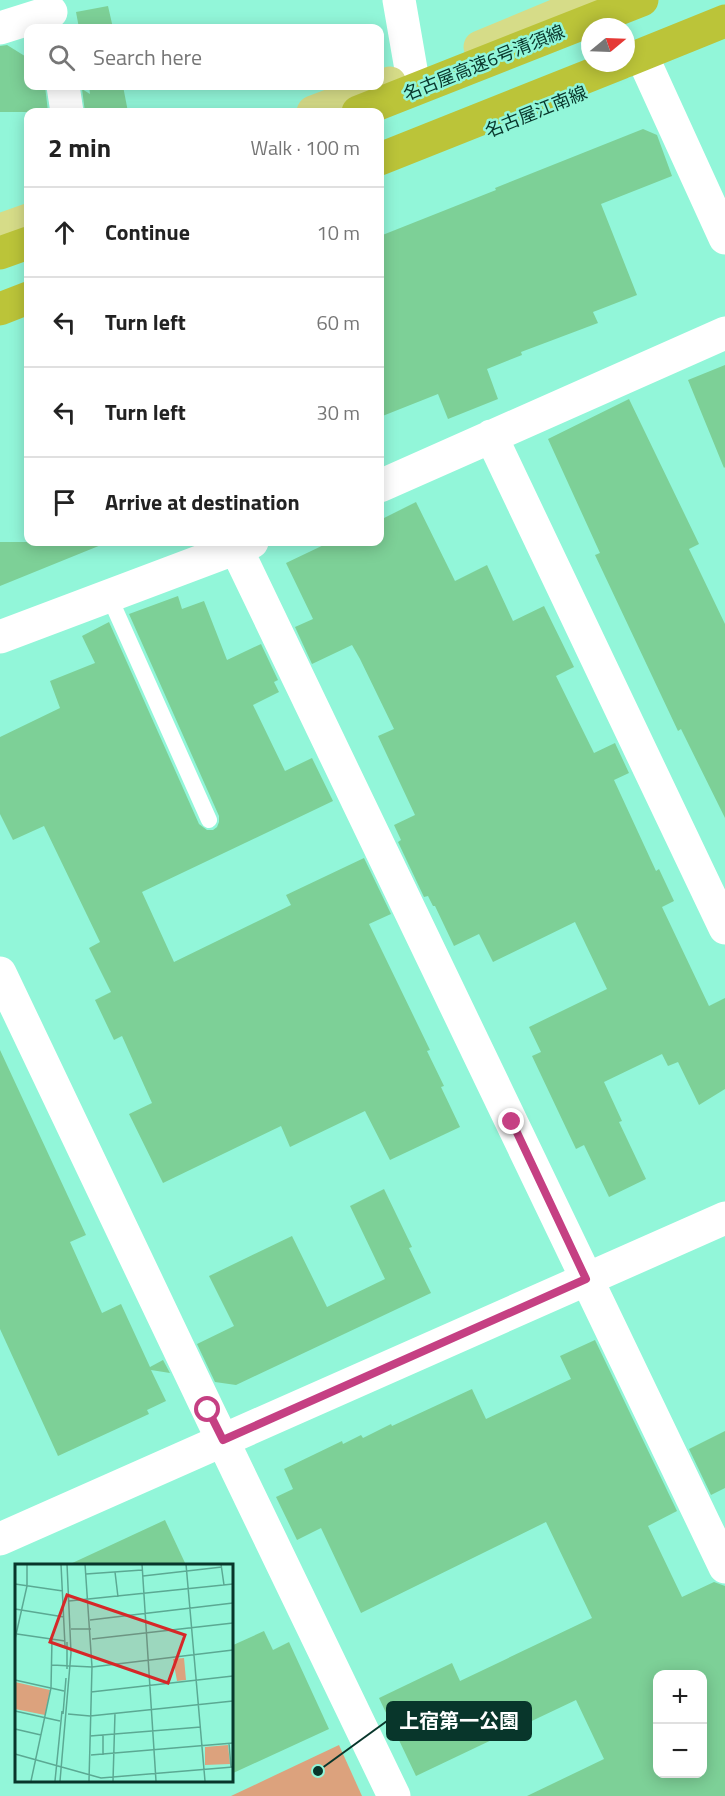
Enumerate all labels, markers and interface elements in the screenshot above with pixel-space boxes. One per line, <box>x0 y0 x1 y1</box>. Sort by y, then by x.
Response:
street label: 名古屋高速6号清須線 <box>399 18 569 107</box>
north arrow <box>581 18 635 72</box>
search box <box>24 24 384 90</box>
text: Search here <box>93 40 202 74</box>
icon: search <box>45 41 78 74</box>
street label: 名古屋江南線 <box>481 79 591 144</box>
text: 2 min <box>48 128 111 167</box>
text: Walk · 100 m <box>251 132 360 163</box>
text: Continue <box>105 215 190 249</box>
icon: ahead <box>48 216 81 249</box>
text: 10 m <box>316 217 360 248</box>
text: Turn left <box>105 305 186 339</box>
icon: left <box>48 306 81 339</box>
text: 60 m <box>316 307 360 338</box>
text: Turn left <box>105 395 186 429</box>
icon: left <box>48 396 81 429</box>
text: 30 m <box>316 397 360 428</box>
text: Arrive at destination <box>105 485 300 519</box>
icon: arrive <box>48 486 81 519</box>
route end <box>498 1108 524 1134</box>
route start <box>194 1396 220 1422</box>
inset map <box>15 1564 232 1781</box>
map controls <box>653 1670 707 1778</box>
button: + <box>653 1670 707 1724</box>
callout: 上宿第一公園 <box>387 1702 531 1740</box>
text: 上宿第一公園 <box>399 1705 519 1736</box>
button: − <box>653 1724 707 1778</box>

